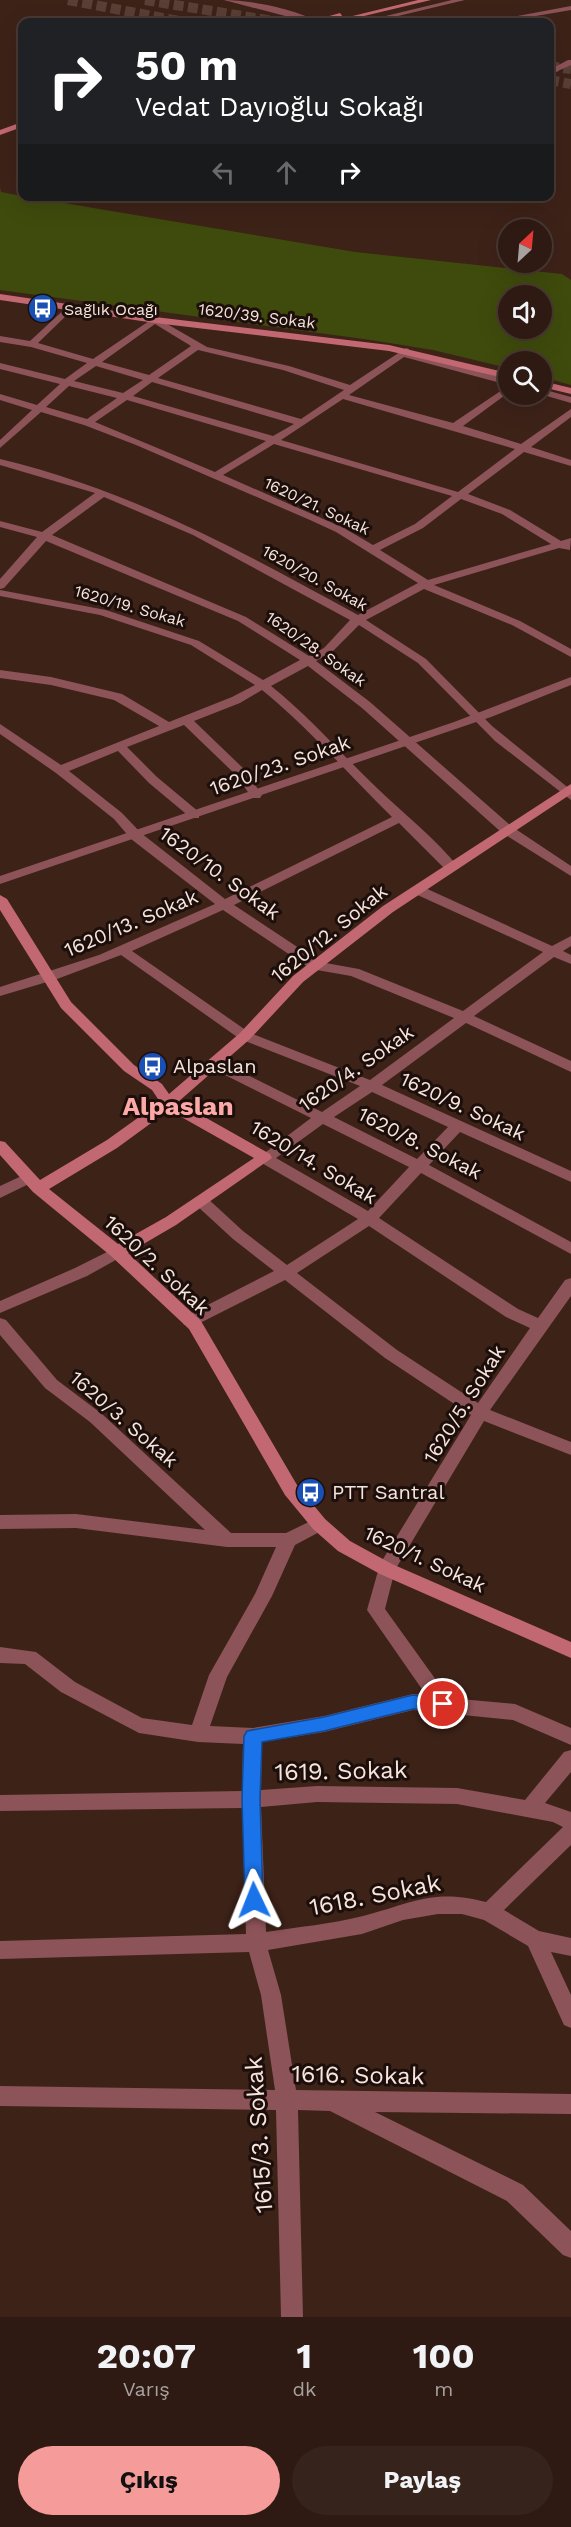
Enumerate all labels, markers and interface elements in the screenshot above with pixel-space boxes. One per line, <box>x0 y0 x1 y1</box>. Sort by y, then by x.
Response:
text: 50 m <box>135 41 238 90</box>
icon: right <box>36 42 114 120</box>
text: Vedat Dayıoğlu Sokağı <box>135 91 424 123</box>
icon: left <box>207 156 240 189</box>
icon: ahead <box>270 156 303 189</box>
icon: right <box>333 156 366 189</box>
north arrow <box>498 219 552 273</box>
map controls <box>498 219 552 405</box>
button: sound <box>498 285 552 339</box>
bus stop icon: Sağlık Ocağı <box>27 293 59 325</box>
street label: 1620/39. Sokak <box>197 299 317 333</box>
place label: Sağlık Ocağı <box>64 300 158 319</box>
button: search <box>498 351 552 405</box>
street label: 1620/21. Sokak <box>261 473 373 539</box>
street label: 1620/20. Sokak <box>259 541 371 615</box>
street label: 1620/19. Sokak <box>72 581 188 631</box>
street label: 1620/28. Sokak <box>262 607 370 691</box>
street label: 1620/23. Sokak <box>207 730 353 800</box>
street label: 1620/10. Sokak <box>155 821 285 925</box>
street label: 1620/12. Sokak <box>266 879 392 987</box>
street label: 1620/13. Sokak <box>61 884 201 962</box>
street label: 1620/4. Sokak <box>294 1020 418 1116</box>
bus stop icon: Alpaslan <box>136 1050 168 1082</box>
place label: Alpaslan <box>173 1054 257 1078</box>
street label: 1620/9. Sokak <box>397 1067 529 1145</box>
district label: Alpaslan <box>122 1091 234 1121</box>
street label: 1620/8. Sokak <box>354 1102 486 1184</box>
street label: 1620/14. Sokak <box>246 1115 382 1209</box>
street label: 1620/2. Sokak <box>99 1210 215 1320</box>
street label: 1620/5. Sokak <box>418 1340 510 1468</box>
street label: 1620/3. Sokak <box>65 1366 183 1472</box>
bus stop icon: PTT Santral <box>295 1476 327 1508</box>
place label: PTT Santral <box>332 1480 445 1504</box>
street label: 1620/1. Sokak <box>361 1520 489 1598</box>
pin <box>417 1678 468 1729</box>
icon: arrive <box>426 1687 459 1720</box>
street label: 1619. Sokak <box>274 1756 408 1786</box>
position arrow <box>222 1868 286 1932</box>
street label: 1618. Sokak <box>307 1868 443 1921</box>
street label: 1615/3. Sokak <box>240 2055 278 2214</box>
street label: 1616. Sokak <box>291 2060 425 2090</box>
text: 20:07 <box>96 2335 196 2377</box>
text: 1 <box>297 2335 312 2377</box>
text: 100 <box>413 2335 475 2377</box>
text: Varış <box>123 2377 170 2401</box>
text: dk <box>292 2377 316 2401</box>
text: m <box>434 2377 453 2401</box>
button: Çıkış <box>18 2446 280 2515</box>
button: Paylaş <box>292 2446 553 2515</box>

